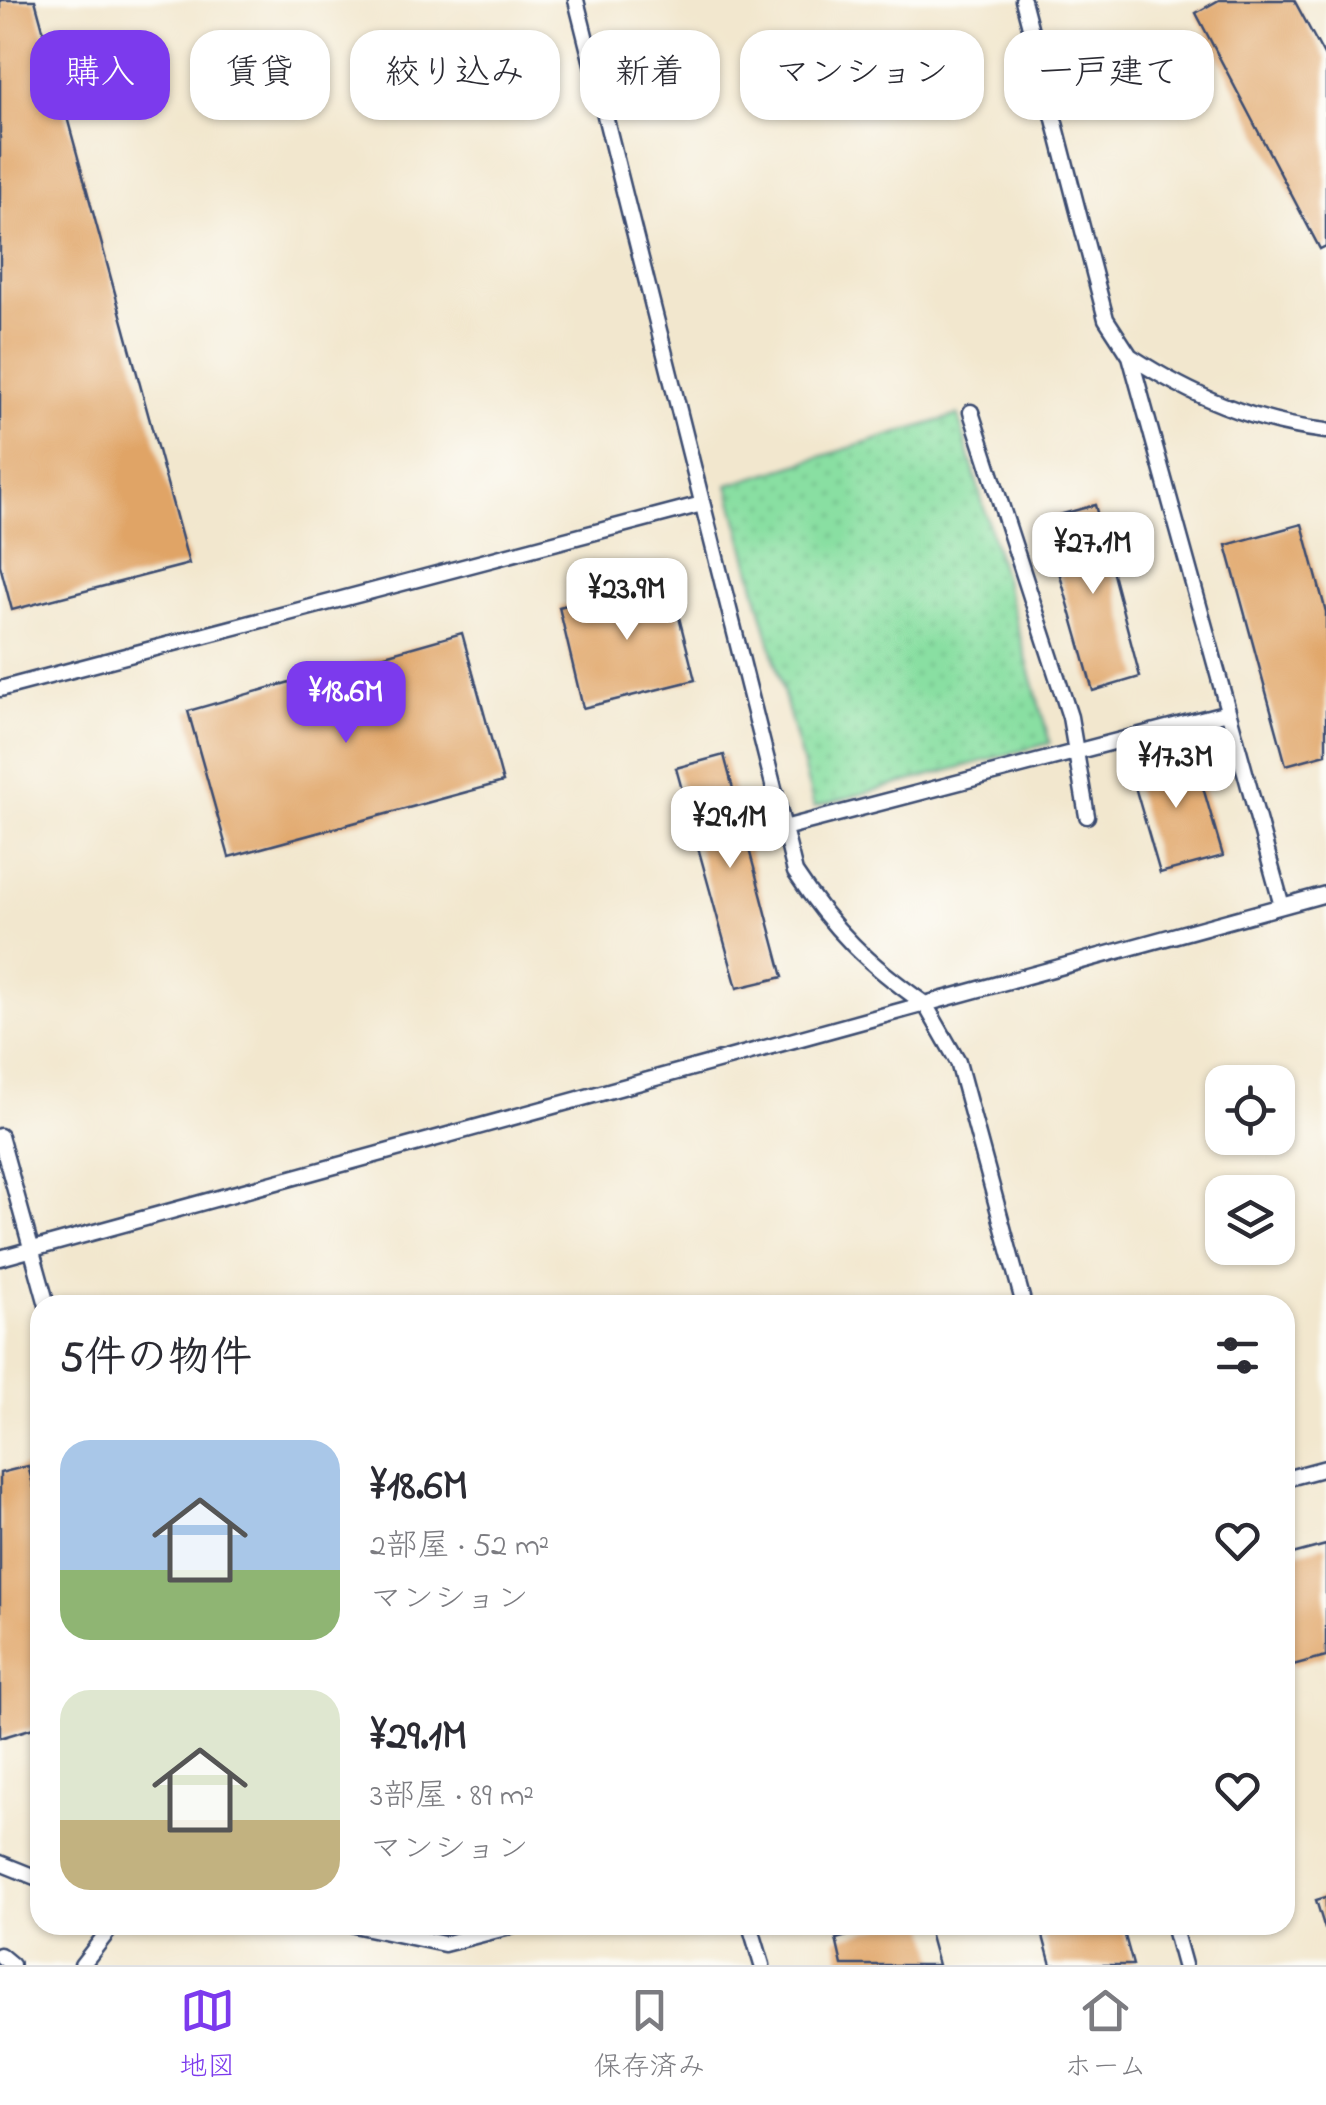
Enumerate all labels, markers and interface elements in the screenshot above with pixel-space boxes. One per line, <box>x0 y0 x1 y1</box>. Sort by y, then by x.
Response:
chip: 購入 <box>30 30 170 120</box>
chip: 賃貸 <box>190 30 330 120</box>
chip: 絞り込み <box>350 30 560 120</box>
chip: 新着 <box>580 30 720 120</box>
chip: マンション <box>740 30 984 120</box>
chip: 一戸建て <box>1004 30 1214 120</box>
pin: ¥27.1M <box>1012 512 1174 597</box>
text: ¥27.1M <box>1054 521 1132 568</box>
pin: ¥23.9M <box>546 558 708 643</box>
text: ¥23.9M <box>588 567 666 614</box>
pin: ¥18.6M <box>265 661 427 746</box>
text: ¥18.6M <box>309 670 383 717</box>
pin: ¥17.3M <box>1095 726 1257 811</box>
text: ¥17.3M <box>1138 735 1214 782</box>
pin: ¥29.1M <box>649 786 811 871</box>
text: ¥29.1M <box>693 795 767 842</box>
map controls <box>1205 1065 1295 1265</box>
button: locate <box>1205 1065 1295 1155</box>
button: layers <box>1205 1175 1295 1265</box>
icon: filters <box>1210 1328 1265 1383</box>
text: 5件の物件 <box>60 1329 252 1390</box>
text: ¥18.6M <box>370 1457 468 1518</box>
icon: home <box>140 1480 260 1600</box>
icon: heart <box>1210 1513 1265 1568</box>
text: 2部屋 · 52 m² <box>370 1524 549 1571</box>
text: マンション <box>370 1577 529 1624</box>
text: ¥29.1M <box>370 1707 467 1768</box>
icon: home <box>140 1730 260 1850</box>
icon: heart <box>1210 1763 1265 1818</box>
text: 3部屋 · 89 m² <box>370 1774 534 1821</box>
text: マンション <box>370 1827 529 1874</box>
tab: 地図 <box>179 1983 235 2089</box>
tab: 保存済み <box>594 1983 706 2089</box>
tab: ホーム <box>1064 1983 1147 2089</box>

